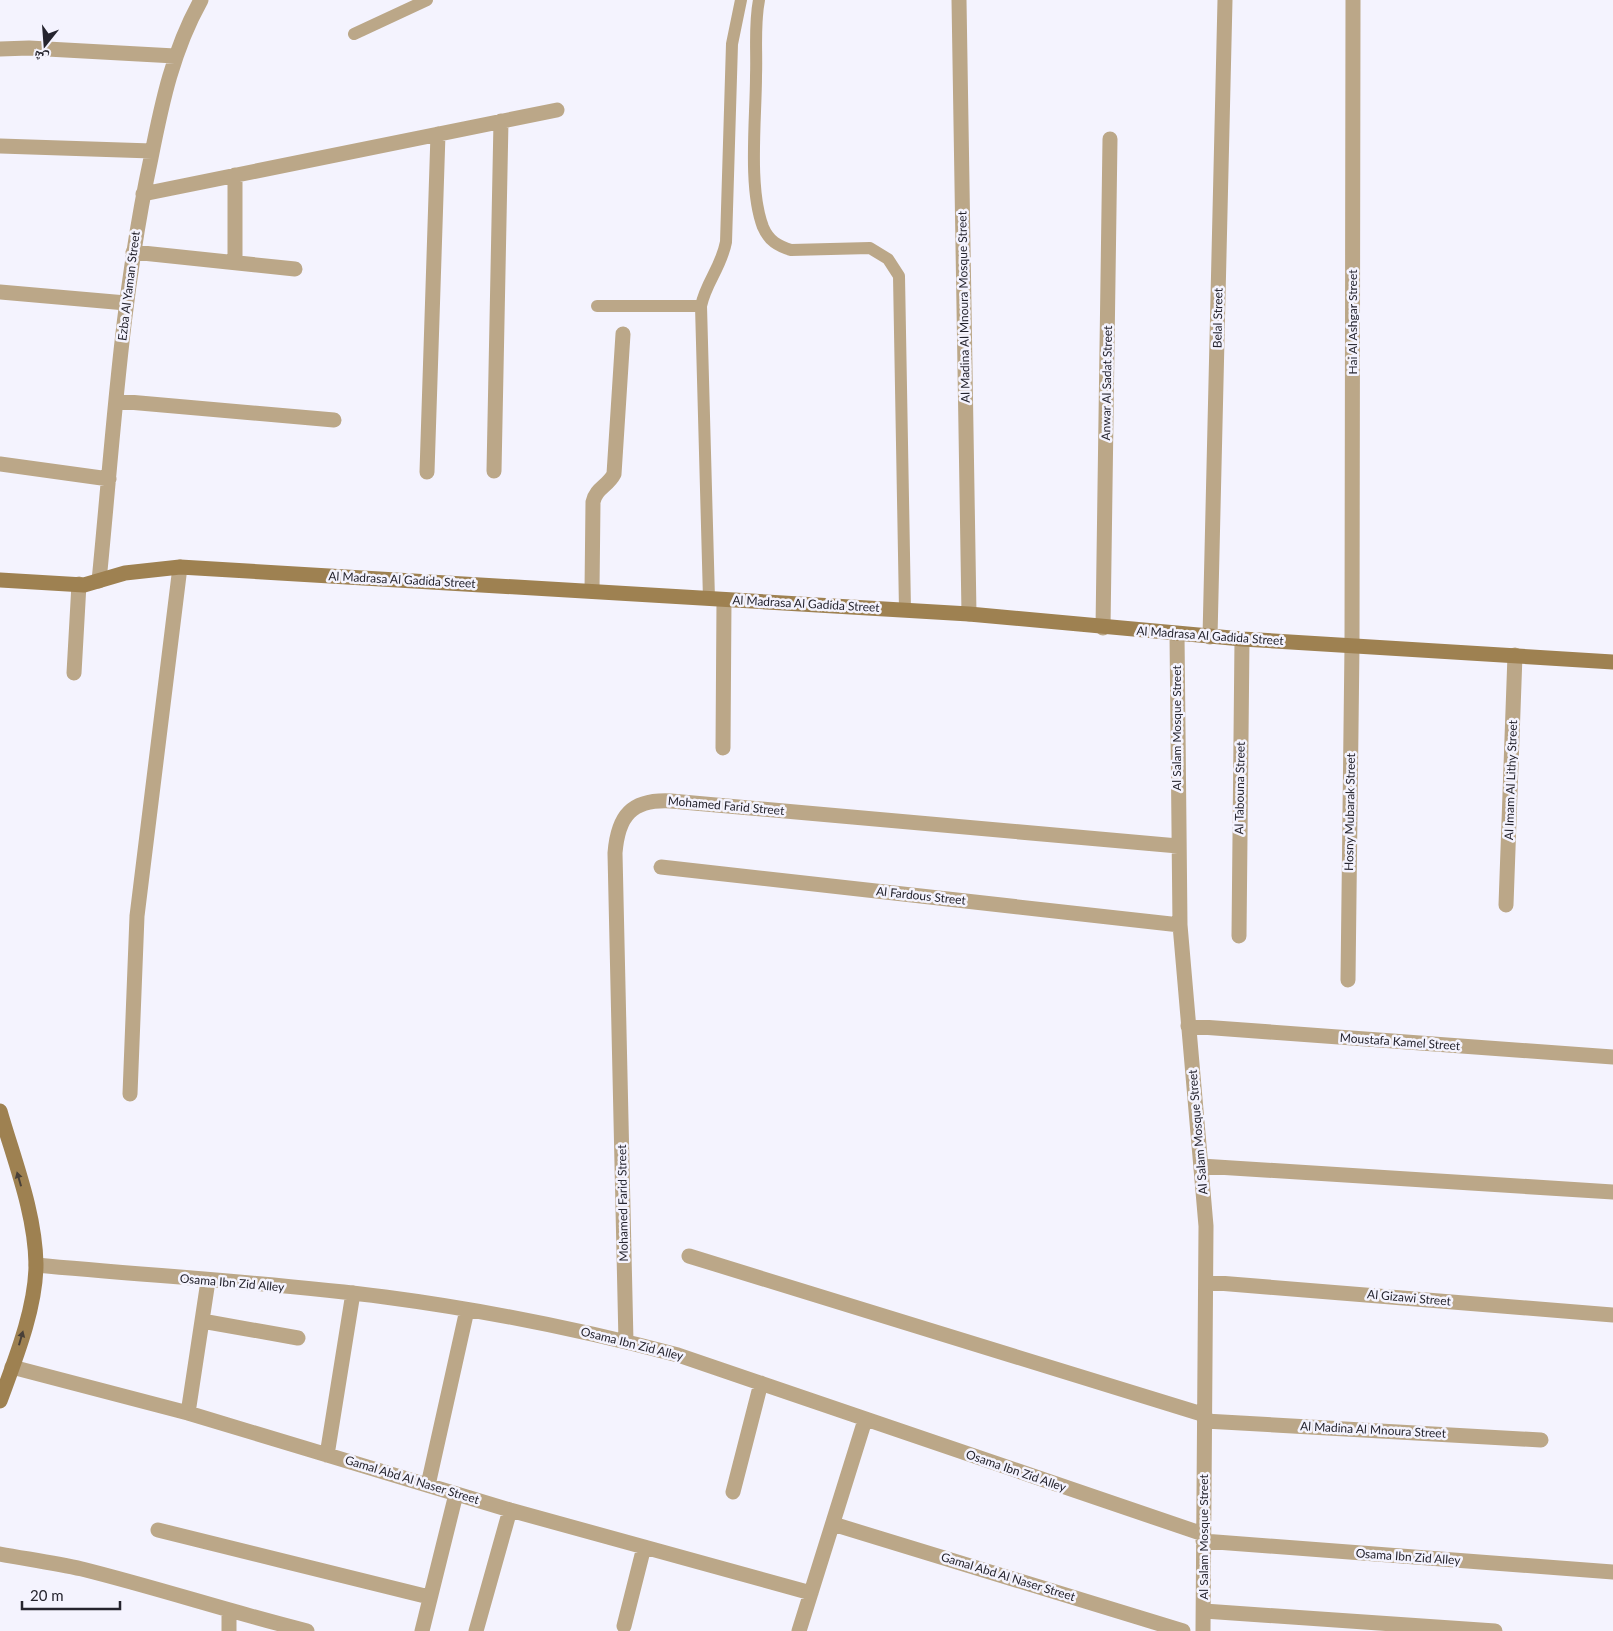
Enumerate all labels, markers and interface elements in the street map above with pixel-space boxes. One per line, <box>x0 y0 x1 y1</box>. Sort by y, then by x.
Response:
north arrow <box>20 20 70 70</box>
text: ش <box>31 47 51 68</box>
street label: Al Madina Al Mnoura Mosque Street <box>954 210 973 403</box>
street label: Ezba Al Yaman Street <box>114 229 143 342</box>
street label: Hai Al Ashgar Street <box>1345 269 1360 375</box>
street label: Belal Street <box>1209 287 1226 348</box>
street label: Anwar Al Sadat Street <box>1098 325 1115 441</box>
street label: Al Madrasa Al Gadida Street <box>328 568 477 591</box>
street label: Al Madrasa Al Gadida Street <box>732 592 881 615</box>
street label: Al Madrasa Al Gadida Street <box>1136 623 1285 648</box>
street label: Al Salam Mosque Street <box>1169 665 1184 791</box>
street label: Al Imam Al Lithy Street <box>1501 719 1520 840</box>
street label: Al Tabouna Street <box>1231 741 1248 835</box>
street label: Hosny Mubarak Street <box>1341 752 1358 871</box>
street label: Mohamed Farid Street <box>667 793 786 818</box>
street label: Al Fardous Street <box>875 883 967 908</box>
street label: Moustafa Kamel Street <box>1339 1030 1461 1053</box>
street label: Al Salam Mosque Street <box>1185 1068 1210 1195</box>
street label: Mohamed Farid Street <box>614 1144 631 1262</box>
one-way arrow <box>15 1172 23 1187</box>
street label: Osama Ibn Zid Alley <box>179 1270 286 1295</box>
street label: Al Gizawi Street <box>1367 1286 1452 1309</box>
street label: Osama Ibn Zid Alley <box>579 1324 686 1364</box>
one-way arrow <box>17 1330 25 1345</box>
street label: Al Madina Al Mnoura Street <box>1300 1418 1447 1441</box>
street label: Osama Ibn Zid Alley <box>964 1446 1069 1495</box>
street label: Gamal Abd Al Naser Street <box>343 1452 482 1507</box>
street label: Al Salam Mosque Street <box>1196 1474 1211 1600</box>
street label: Osama Ibn Zid Alley <box>1355 1545 1462 1568</box>
street label: Gamal Abd Al Naser Street <box>939 1549 1078 1604</box>
scale bar <box>22 1578 120 1610</box>
text: 20 m <box>30 1586 64 1604</box>

